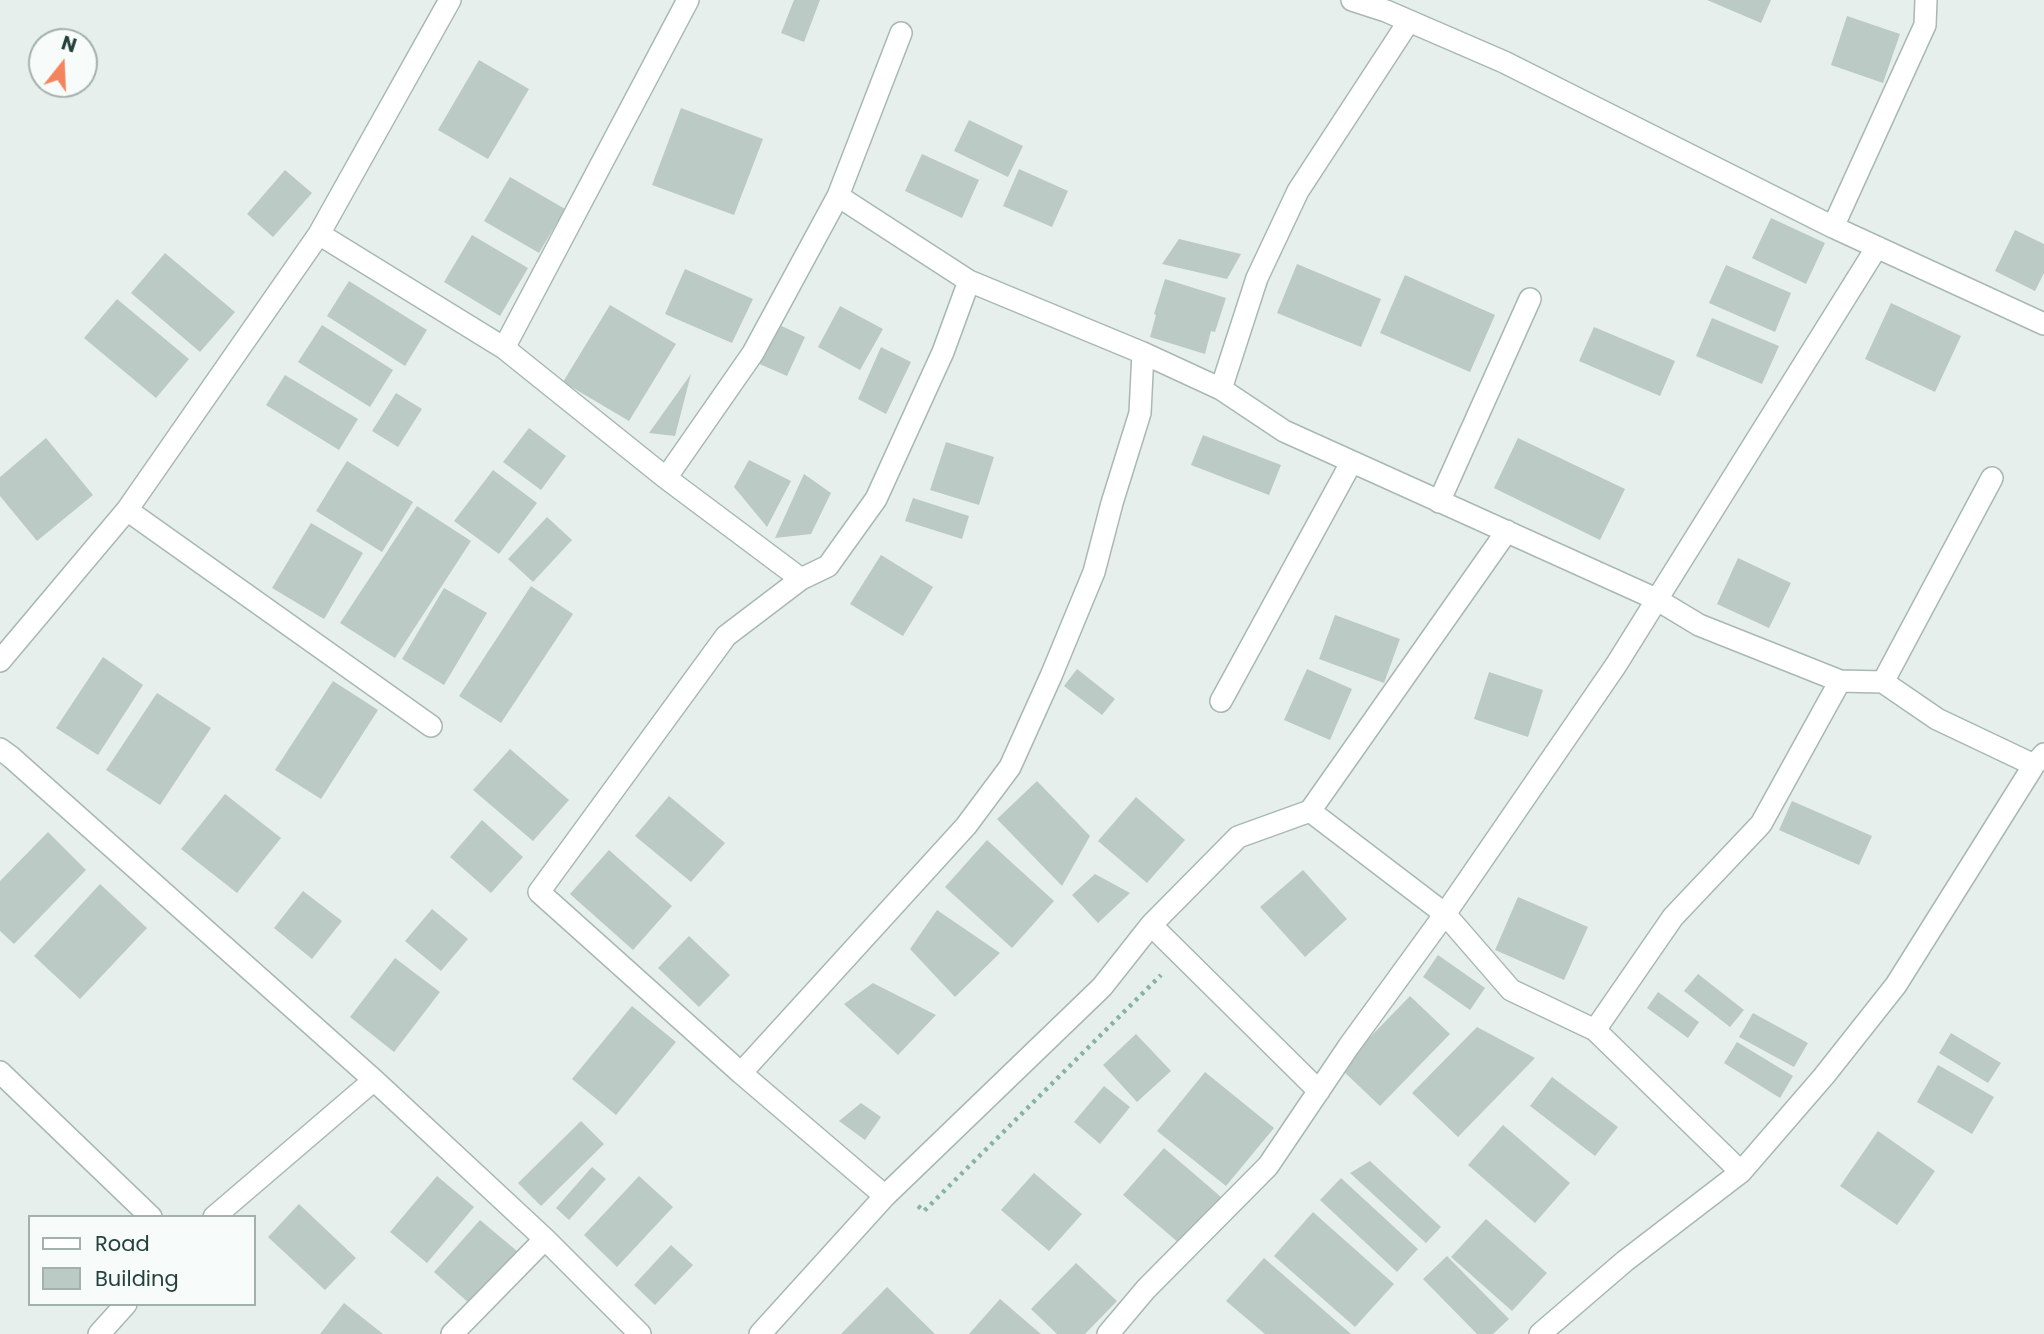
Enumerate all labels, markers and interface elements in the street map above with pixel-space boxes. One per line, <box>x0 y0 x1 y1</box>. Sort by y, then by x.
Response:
north arrow <box>28 28 98 98</box>
text: N <box>58 29 80 60</box>
legend <box>28 1215 256 1306</box>
text: Road <box>95 1229 150 1258</box>
text: Building <box>95 1264 179 1293</box>

